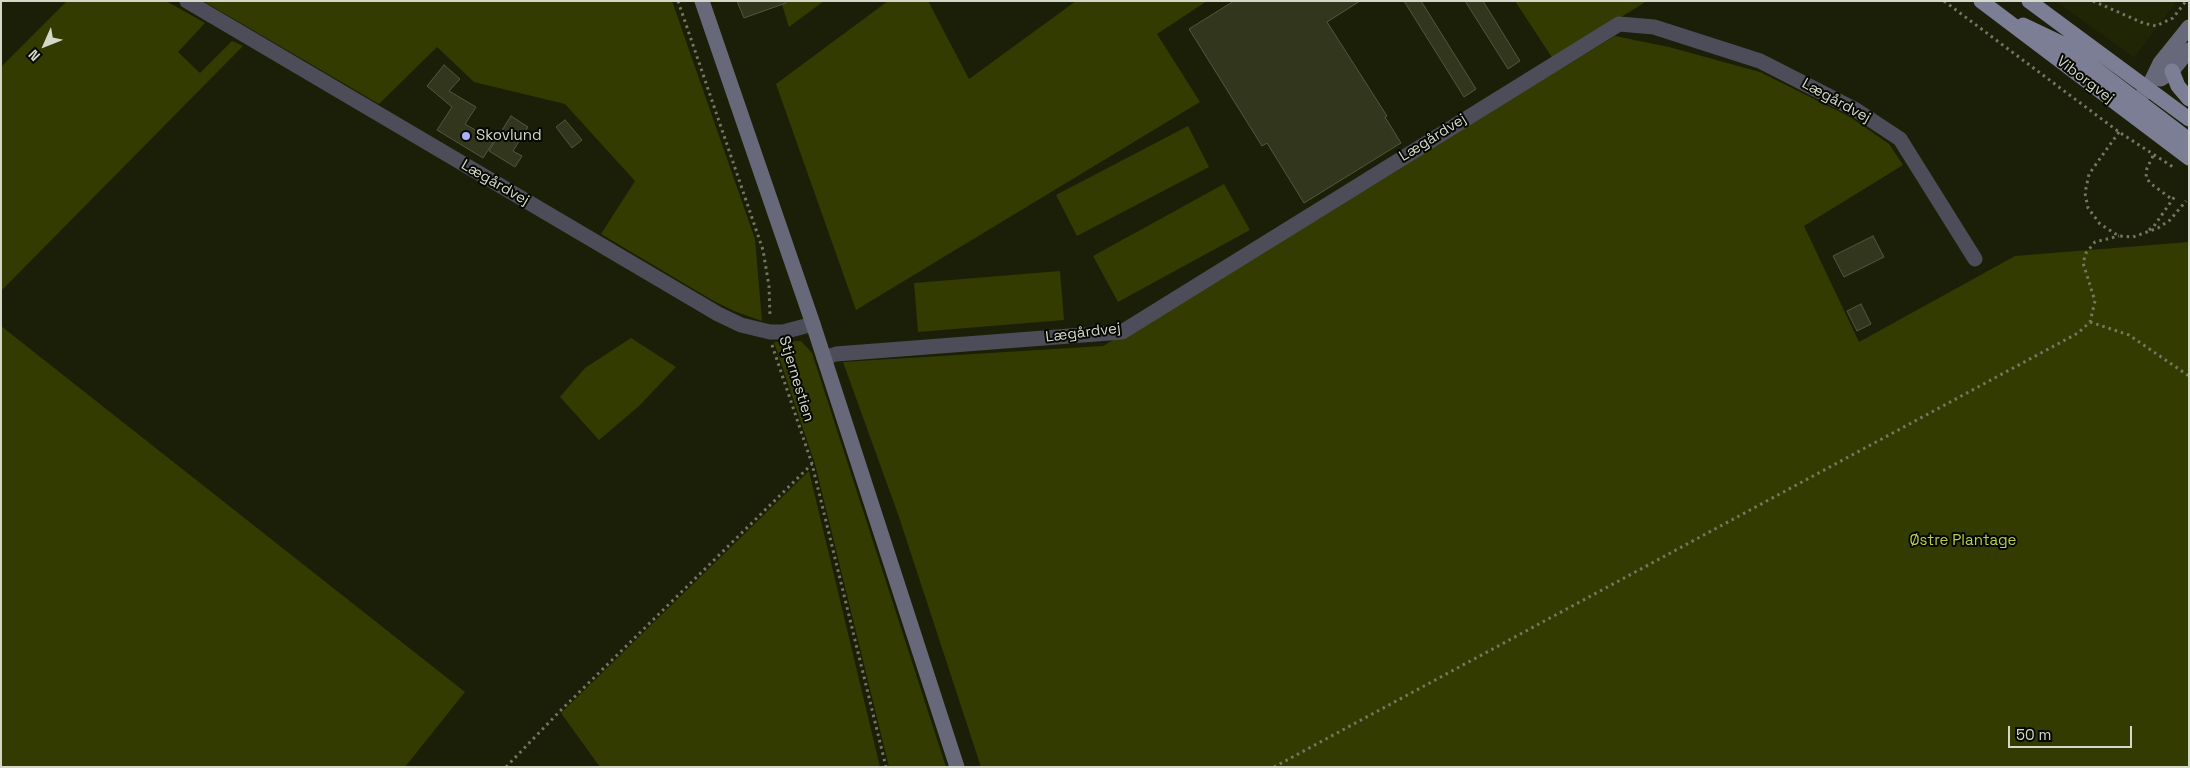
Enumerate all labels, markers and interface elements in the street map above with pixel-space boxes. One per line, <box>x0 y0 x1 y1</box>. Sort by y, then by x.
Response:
north arrow <box>20 20 70 70</box>
text: N <box>24 46 44 65</box>
street label: Viborgvej <box>2053 53 2117 107</box>
street label: Lægårdvej <box>1799 75 1873 127</box>
street label: Lægårdvej <box>1396 110 1470 166</box>
place label: Skovlund <box>476 127 542 145</box>
marker: Skovlund <box>460 130 472 142</box>
street label: Lægårdvej <box>458 156 532 210</box>
street label: Lægårdvej <box>1044 319 1122 347</box>
street label: Stjernestien <box>774 334 818 424</box>
park label: Østre Plantage <box>1910 532 2016 550</box>
scale bar <box>2010 716 2134 748</box>
text: 50 m <box>2016 725 2051 744</box>

